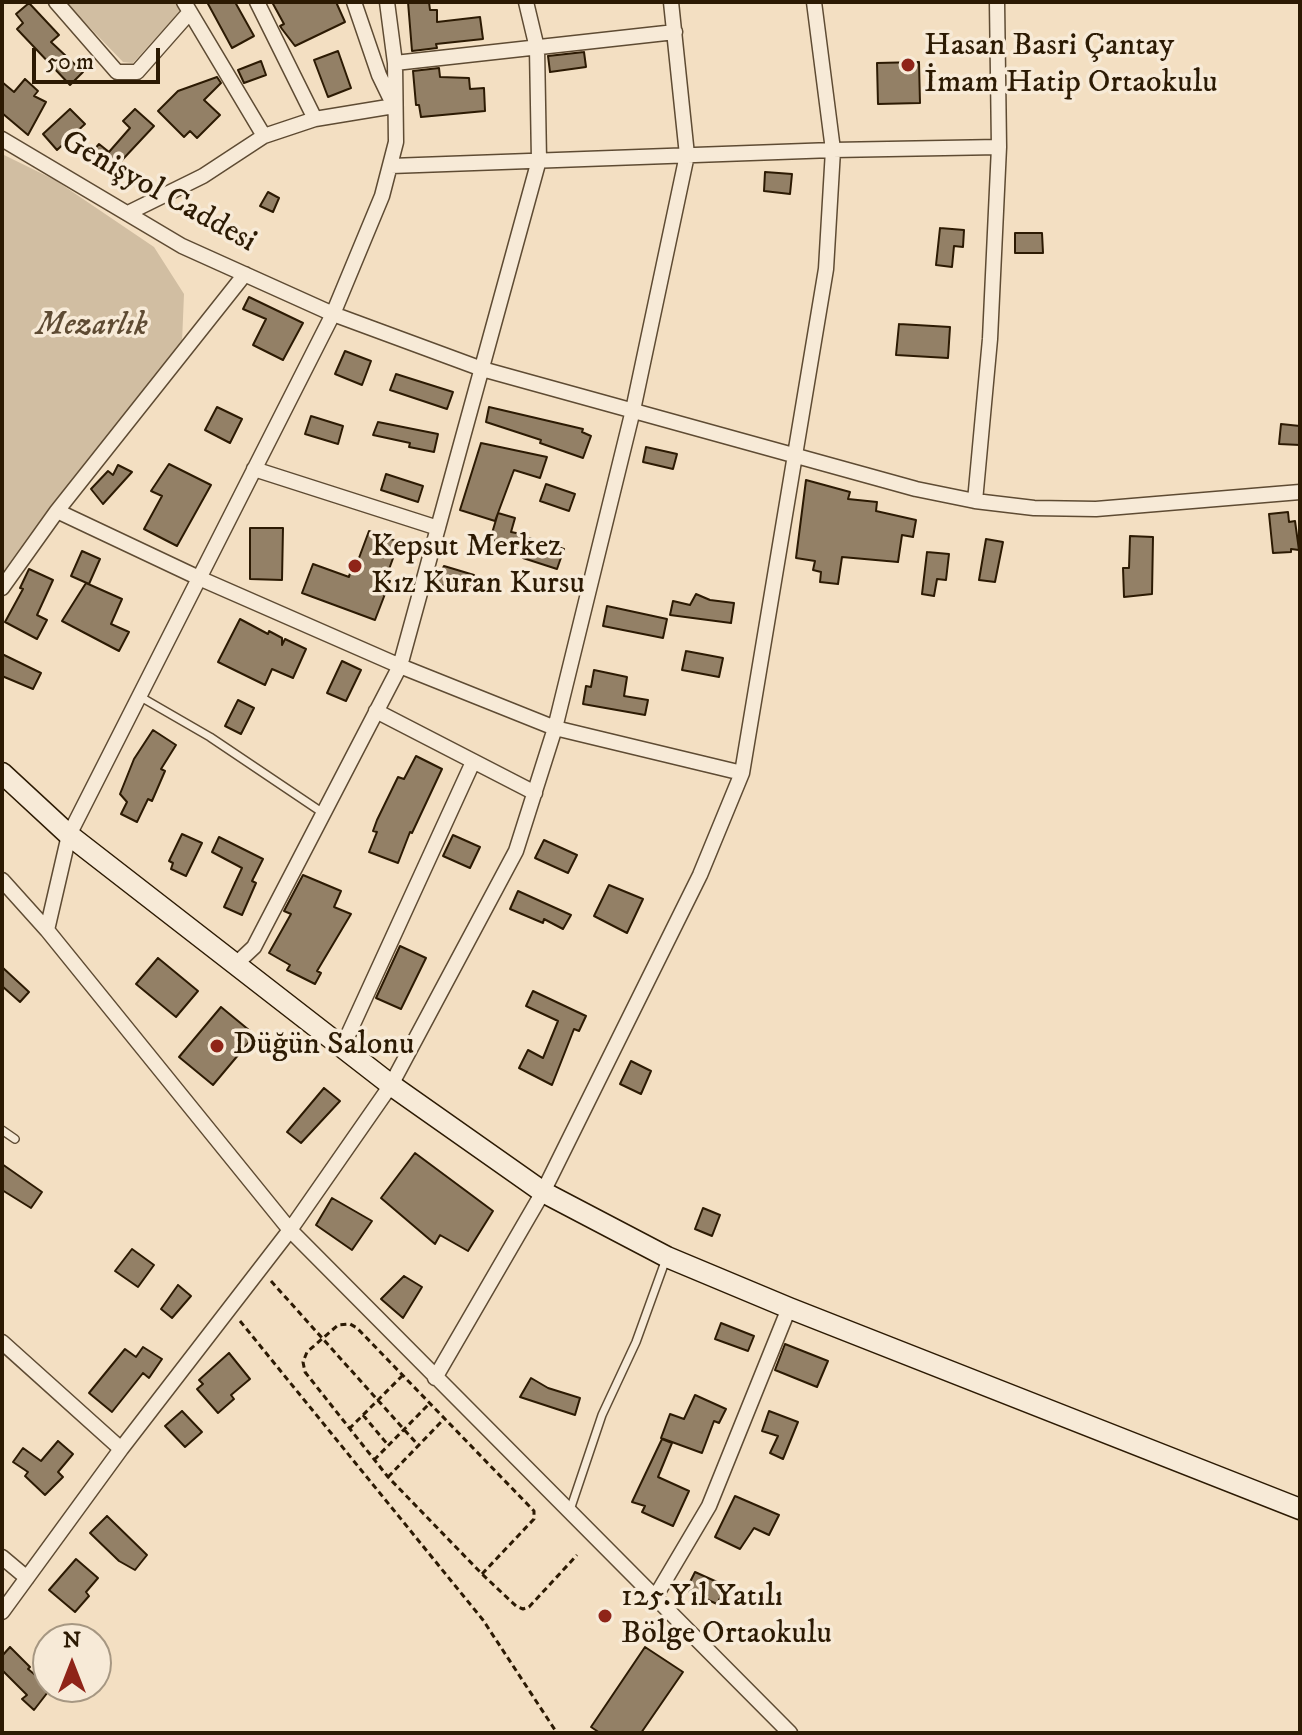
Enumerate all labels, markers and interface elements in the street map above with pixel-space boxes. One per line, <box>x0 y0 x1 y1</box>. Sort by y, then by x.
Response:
place label: Hasan Basri Çantay İmam Hatip Ortaokulu <box>924 28 1218 103</box>
scale bar <box>36 32 164 82</box>
text: 50 m <box>46 47 94 77</box>
marker: Hasan Basri Çantay İmam Hatip Ortaokulu <box>899 56 917 74</box>
street label: Genişyol Caddesi <box>54 124 262 262</box>
park label: Mezarlık <box>36 308 148 346</box>
place label: Kepsut Merkez Kız Kuran Kursu <box>371 529 585 604</box>
marker: Kepsut Merkez Kız Kuran Kursu <box>346 557 364 575</box>
place label: Düğün Salonu <box>233 1027 414 1065</box>
marker: Düğün Salonu <box>208 1037 226 1055</box>
place label: 125.Yıl Yatılı Bölge Ortaokulu <box>621 1579 832 1654</box>
marker: 125.Yıl Yatılı Bölge Ortaokulu <box>596 1607 614 1625</box>
north arrow <box>32 1623 112 1703</box>
text: N <box>63 1627 81 1654</box>

